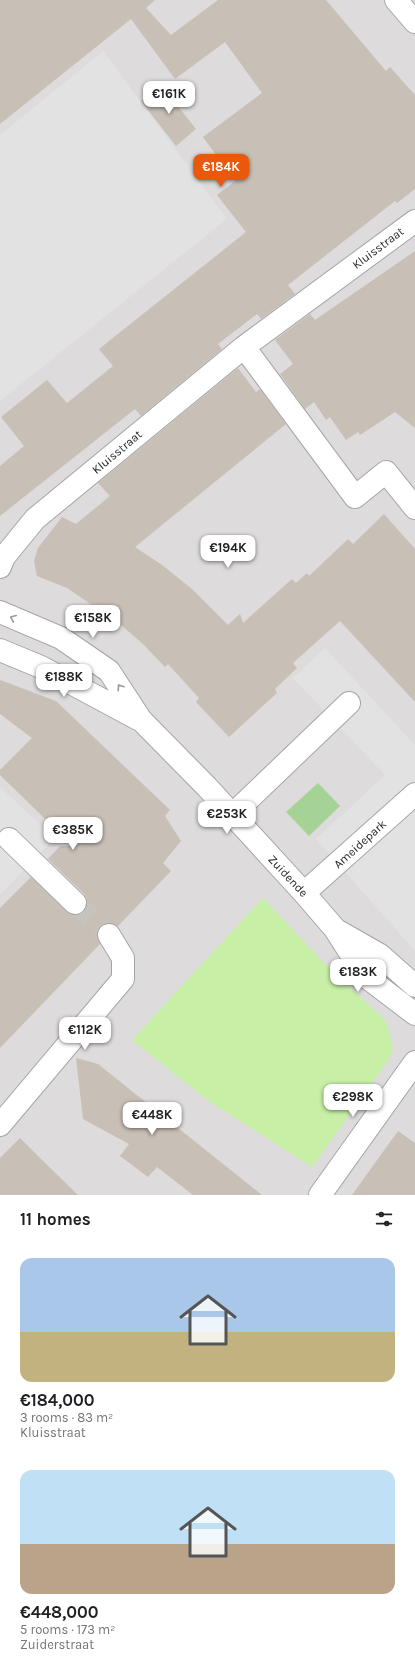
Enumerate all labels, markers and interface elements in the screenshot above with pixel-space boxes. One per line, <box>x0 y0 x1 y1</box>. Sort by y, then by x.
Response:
pin: €161K <box>141 81 197 115</box>
text: €161K <box>152 86 186 101</box>
pin: €184K <box>193 154 249 188</box>
text: €184K <box>202 159 240 174</box>
street label: Kluisstraat <box>350 224 407 272</box>
street label: Kluisstraat <box>89 427 145 477</box>
pin: €194K <box>200 535 256 569</box>
text: €194K <box>209 540 247 555</box>
pin: €158K <box>65 605 121 639</box>
text: €158K <box>74 610 112 625</box>
one-way arrow <box>9 614 16 622</box>
pin: €188K <box>36 664 92 698</box>
text: €188K <box>45 669 83 684</box>
one-way arrow <box>117 684 124 691</box>
pin: €253K <box>199 801 255 835</box>
text: €253K <box>207 806 247 821</box>
pin: €385K <box>45 817 101 851</box>
street label: Ameidepark <box>331 817 389 871</box>
text: €385K <box>53 822 93 837</box>
street label: Zuidende <box>265 852 311 900</box>
pin: €183K <box>330 959 386 993</box>
text: €183K <box>339 964 377 979</box>
pin: €112K <box>57 1017 113 1051</box>
text: €112K <box>68 1022 102 1037</box>
pin: €298K <box>325 1084 381 1118</box>
text: €298K <box>333 1089 373 1104</box>
pin: €448K <box>124 1102 180 1136</box>
text: €448K <box>132 1107 172 1122</box>
icon: filters <box>373 1208 395 1230</box>
text: 11 homes <box>20 1209 91 1229</box>
icon: home <box>172 1284 244 1356</box>
text: €184,000 <box>20 1390 95 1410</box>
text: 3 rooms · 83 m² <box>20 1410 113 1425</box>
text: Kluisstraat <box>20 1425 86 1440</box>
icon: home <box>172 1496 244 1568</box>
text: €448,000 <box>20 1602 99 1622</box>
text: 5 rooms · 173 m² <box>20 1622 115 1637</box>
text: Zuiderstraat <box>20 1637 94 1652</box>

